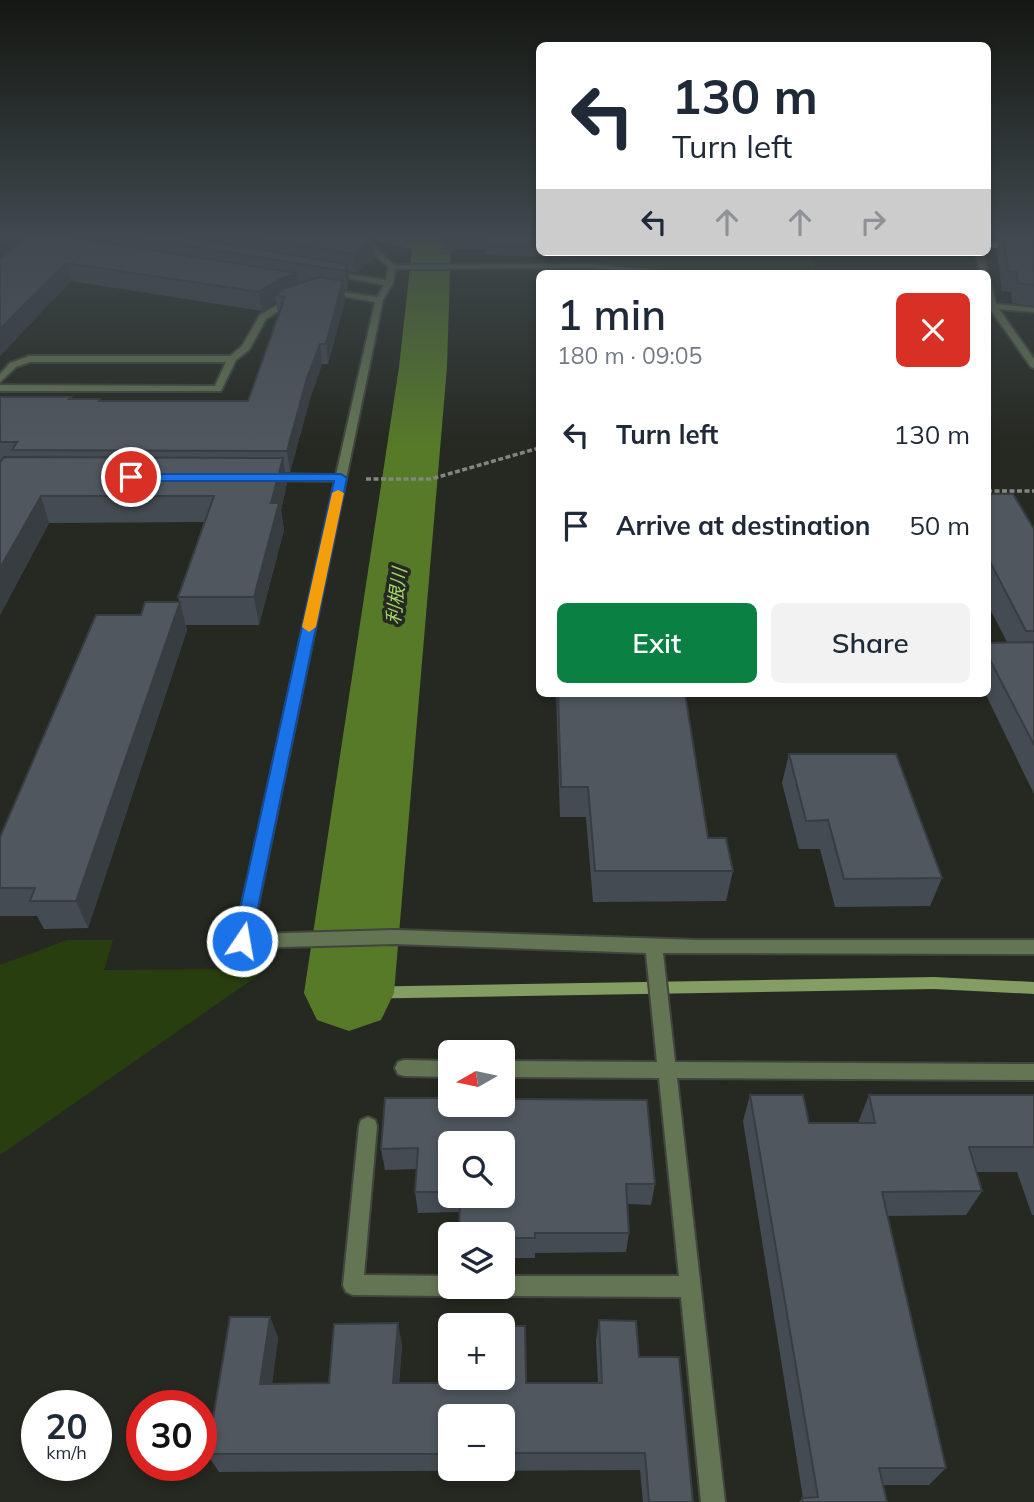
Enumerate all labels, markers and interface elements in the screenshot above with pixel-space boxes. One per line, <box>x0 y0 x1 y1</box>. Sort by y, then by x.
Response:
text: 130 m <box>672 65 818 126</box>
icon: left <box>557 70 648 161</box>
text: Turn left <box>672 126 792 166</box>
icon: left <box>635 203 673 241</box>
icon: ahead <box>708 203 746 241</box>
icon: ahead <box>781 203 819 241</box>
icon: right <box>854 203 892 241</box>
text: 1 min <box>557 288 666 341</box>
button: close <box>896 293 970 367</box>
text: 180 m · 09:05 <box>557 341 702 370</box>
icon: left <box>557 416 595 454</box>
text: Turn left <box>616 418 718 451</box>
text: 130 m <box>894 418 970 451</box>
pin <box>101 447 161 507</box>
icon: arrive <box>112 458 150 496</box>
icon: arrive <box>557 507 595 545</box>
text: Arrive at destination <box>616 509 871 542</box>
text: 50 m <box>909 509 970 542</box>
water label: 利根川 <box>381 564 412 626</box>
button: Exit <box>557 603 757 683</box>
button: Share <box>771 603 970 683</box>
position arrow <box>205 904 279 978</box>
north arrow <box>438 1040 514 1116</box>
map controls <box>438 1040 515 1481</box>
button: search <box>438 1131 515 1208</box>
button: layers <box>438 1222 515 1299</box>
button: + <box>438 1313 515 1390</box>
speed limit sign: 30 <box>126 1390 217 1481</box>
text: 20 <box>45 1404 88 1448</box>
button: − <box>438 1404 515 1481</box>
text: km/h <box>46 1441 87 1464</box>

